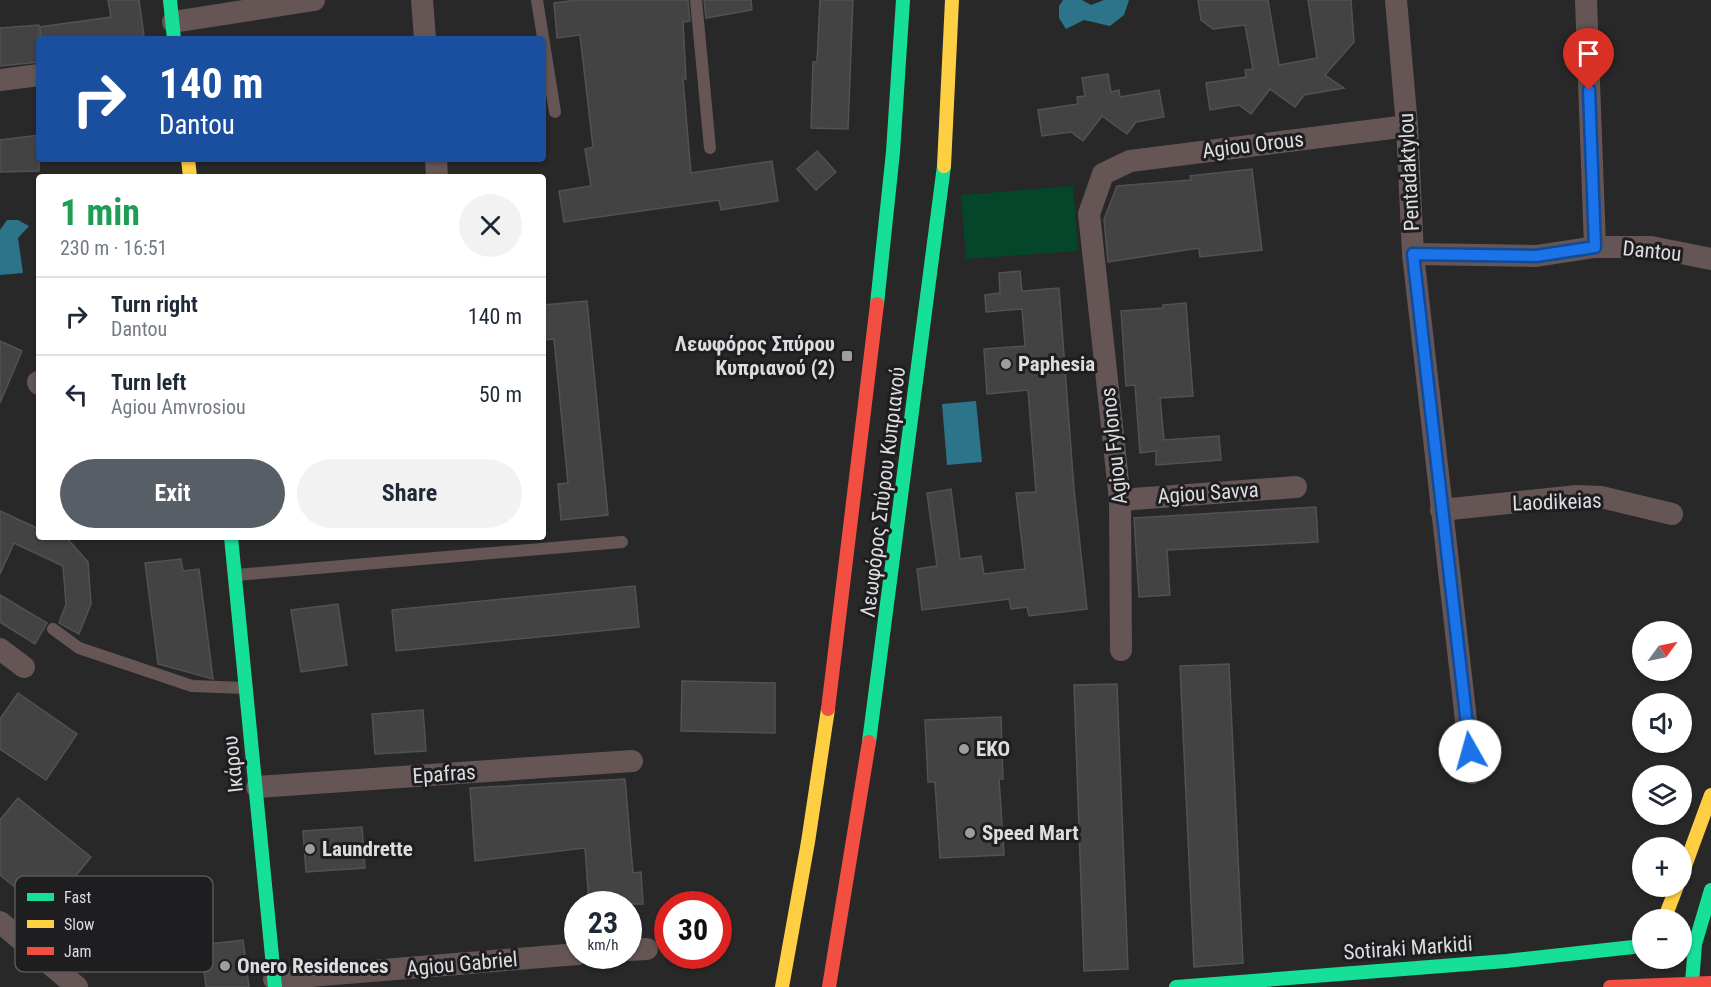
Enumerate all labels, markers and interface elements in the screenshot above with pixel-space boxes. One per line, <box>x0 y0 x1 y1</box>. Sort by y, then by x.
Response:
pin <box>1563 28 1614 90</box>
icon: arrive <box>1572 37 1605 70</box>
text: 140 m <box>159 59 264 108</box>
icon: right <box>60 60 138 138</box>
text: Dantou <box>159 109 235 141</box>
street label: Pentadaktylou <box>1394 112 1424 232</box>
street label: Agiou Orous <box>1201 127 1305 163</box>
text: 1 min <box>60 192 140 234</box>
button: close <box>459 194 522 257</box>
text: 230 m · 16:51 <box>60 236 167 260</box>
street label: Dantou <box>1621 236 1683 266</box>
text: Turn right <box>111 292 198 317</box>
icon: right <box>60 300 93 333</box>
text: 140 m <box>468 304 522 329</box>
text: Dantou <box>111 317 167 341</box>
place label: Λεωφόρος Σπύρου Κυπριανού (2) <box>675 332 835 380</box>
marker: Λεωφόρος Σπύρου Κυπριανού (2) <box>840 349 854 363</box>
place label: Paphesia <box>1018 352 1095 376</box>
marker: Paphesia <box>999 357 1013 371</box>
street label: Λεωφόρος Σπύρου Κυπριανού <box>856 365 910 619</box>
text: Turn left <box>111 370 186 395</box>
icon: left <box>60 378 93 411</box>
text: 50 m <box>479 382 522 407</box>
street label: Agiou Fylonos <box>1096 387 1132 505</box>
text: Agiou Amvrosiou <box>111 395 246 419</box>
button: Exit <box>60 459 285 528</box>
button: Share <box>297 459 522 528</box>
street label: Agiou Savva <box>1157 477 1259 509</box>
street label: Laodikeias <box>1512 488 1602 516</box>
north arrow <box>1632 621 1692 681</box>
map controls <box>1632 621 1692 969</box>
button: sound <box>1632 693 1692 753</box>
position arrow <box>1438 719 1502 783</box>
street label: Ικάρου <box>218 734 248 794</box>
place label: EKO <box>976 737 1010 761</box>
marker: EKO <box>957 742 971 756</box>
street label: Epafras <box>412 760 476 788</box>
button: layers <box>1632 765 1692 825</box>
place label: Speed Mart <box>982 821 1079 845</box>
marker: Speed Mart <box>963 826 977 840</box>
place label: Laundrette <box>322 837 413 861</box>
button: + <box>1632 837 1692 897</box>
marker: Laundrette <box>303 842 317 856</box>
legend <box>15 876 213 972</box>
text: Fast <box>64 888 91 907</box>
speed limit sign: 30 <box>654 891 732 969</box>
text: 23 <box>588 905 618 940</box>
button: − <box>1632 909 1692 969</box>
text: Slow <box>64 915 94 934</box>
street label: Sotiraki Markidi <box>1343 932 1473 964</box>
text: km/h <box>588 936 618 954</box>
text: Jam <box>64 942 91 961</box>
street label: Agiou Gabriel <box>405 947 519 981</box>
place label: Onero Residences <box>237 954 388 978</box>
marker: Onero Residences <box>218 959 232 973</box>

